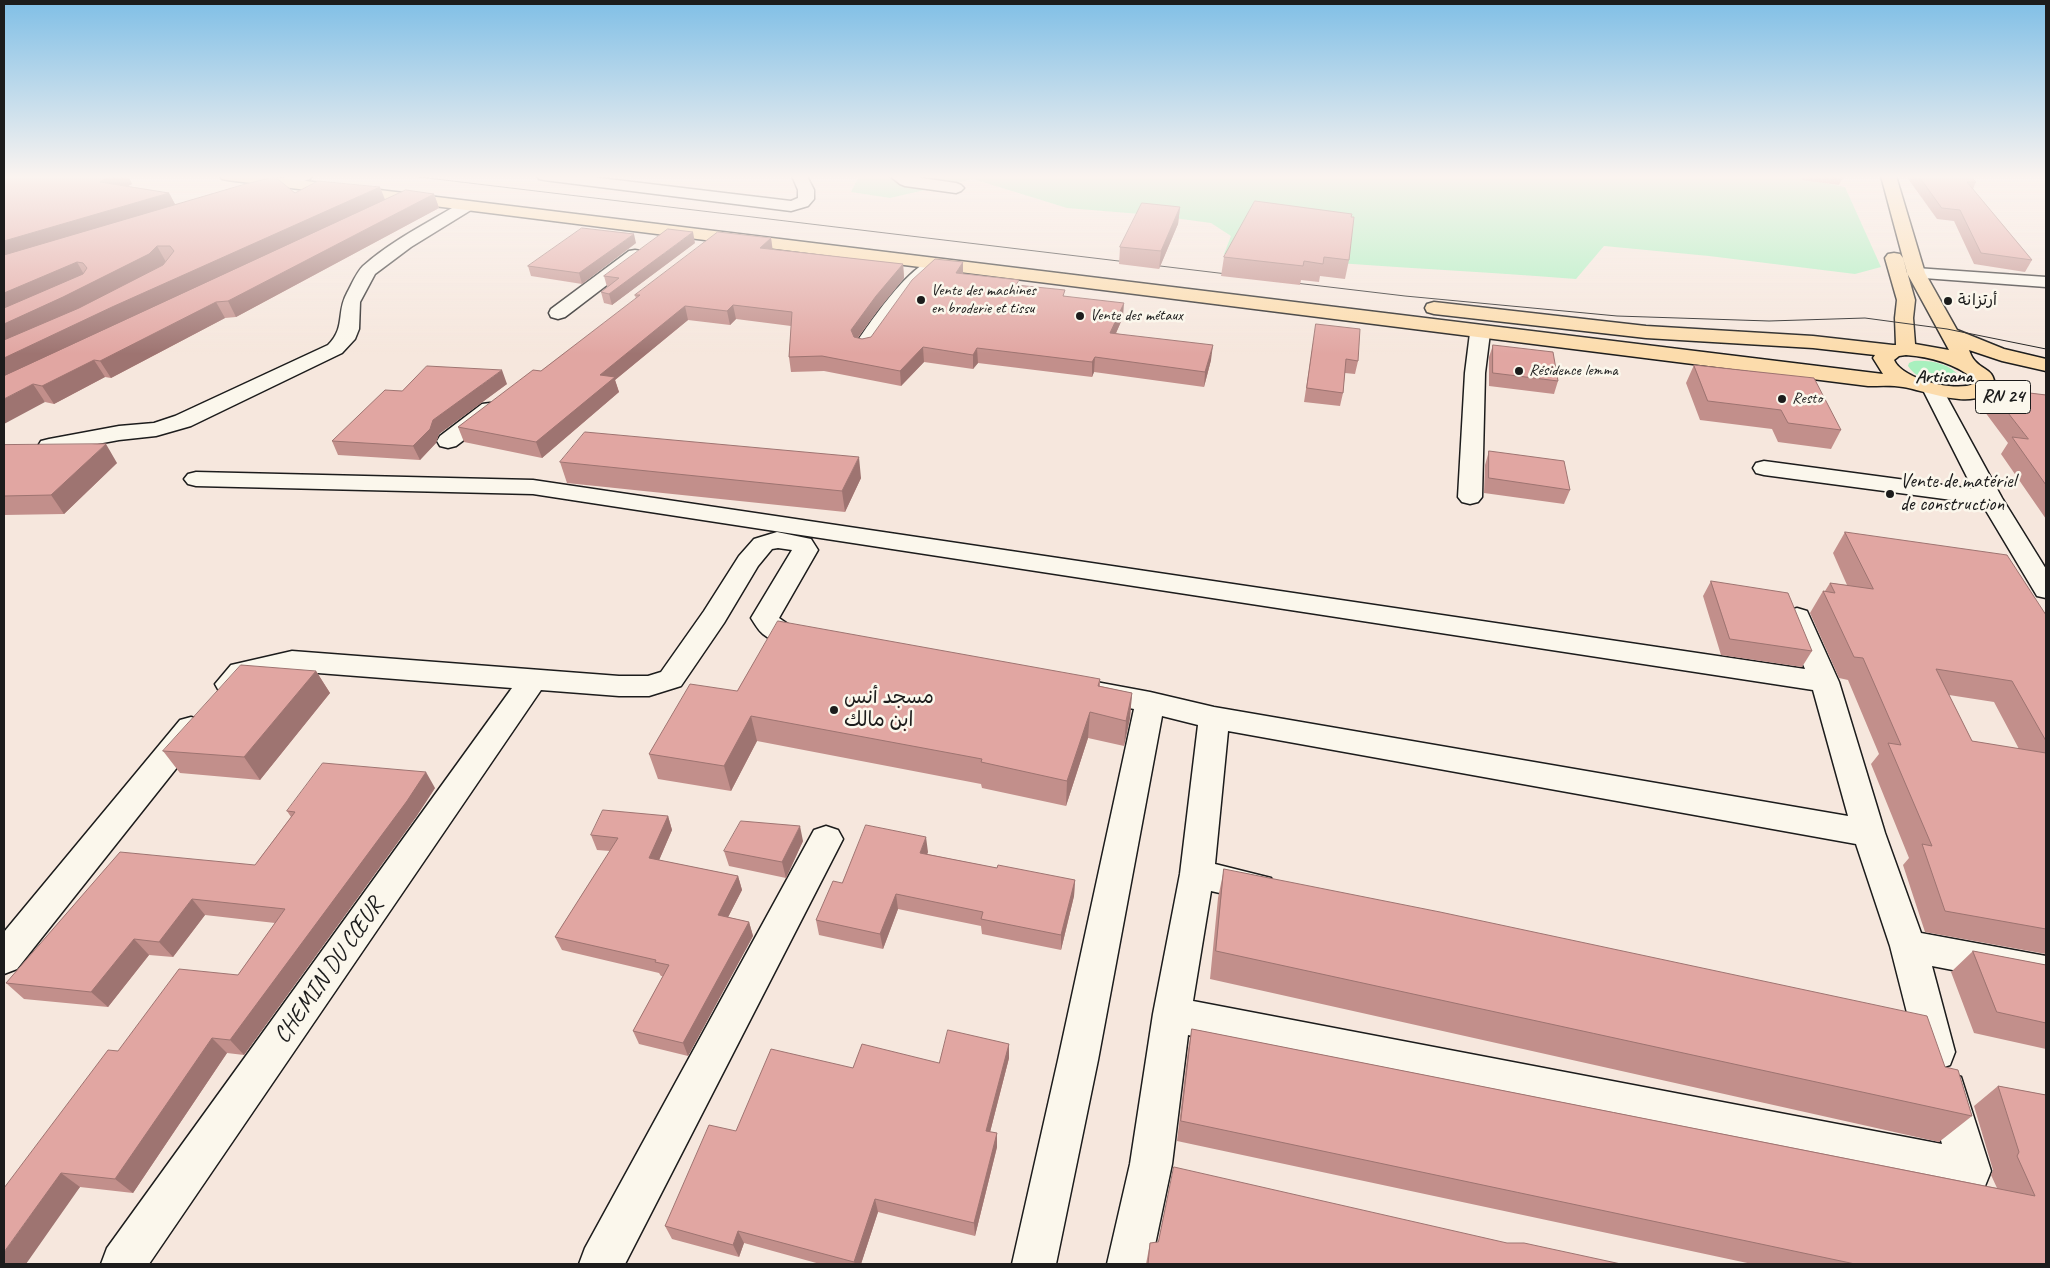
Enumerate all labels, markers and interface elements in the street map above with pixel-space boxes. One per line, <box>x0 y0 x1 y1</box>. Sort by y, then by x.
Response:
place label: Vente des machines en broderie et tissu <box>931 281 1036 319</box>
place label: أرتزانة <box>1958 291 1997 311</box>
marker: Vente des machines en broderie et tissu <box>915 294 927 306</box>
marker: أرتزانة <box>1942 295 1954 307</box>
place label: Vente des métaux <box>1090 306 1183 326</box>
marker: Vente des métaux <box>1074 310 1086 322</box>
place label: Résidence lemma <box>1529 361 1618 381</box>
marker: Résidence lemma <box>1513 365 1525 377</box>
district label: Artisana <box>1915 366 1973 388</box>
road number: RN 24 <box>1976 381 2030 414</box>
place label: Resto <box>1792 389 1822 409</box>
marker: Resto <box>1776 393 1788 405</box>
place label: Vente de matériel de construction <box>1900 470 2016 517</box>
marker: Vente de matériel de construction <box>1884 488 1896 500</box>
place label: مسجد أنس ابن مالك <box>844 686 934 733</box>
marker: مسجد أنس ابن مالك <box>828 704 840 716</box>
street label: CHEMIN DU CŒUR <box>268 893 390 1049</box>

